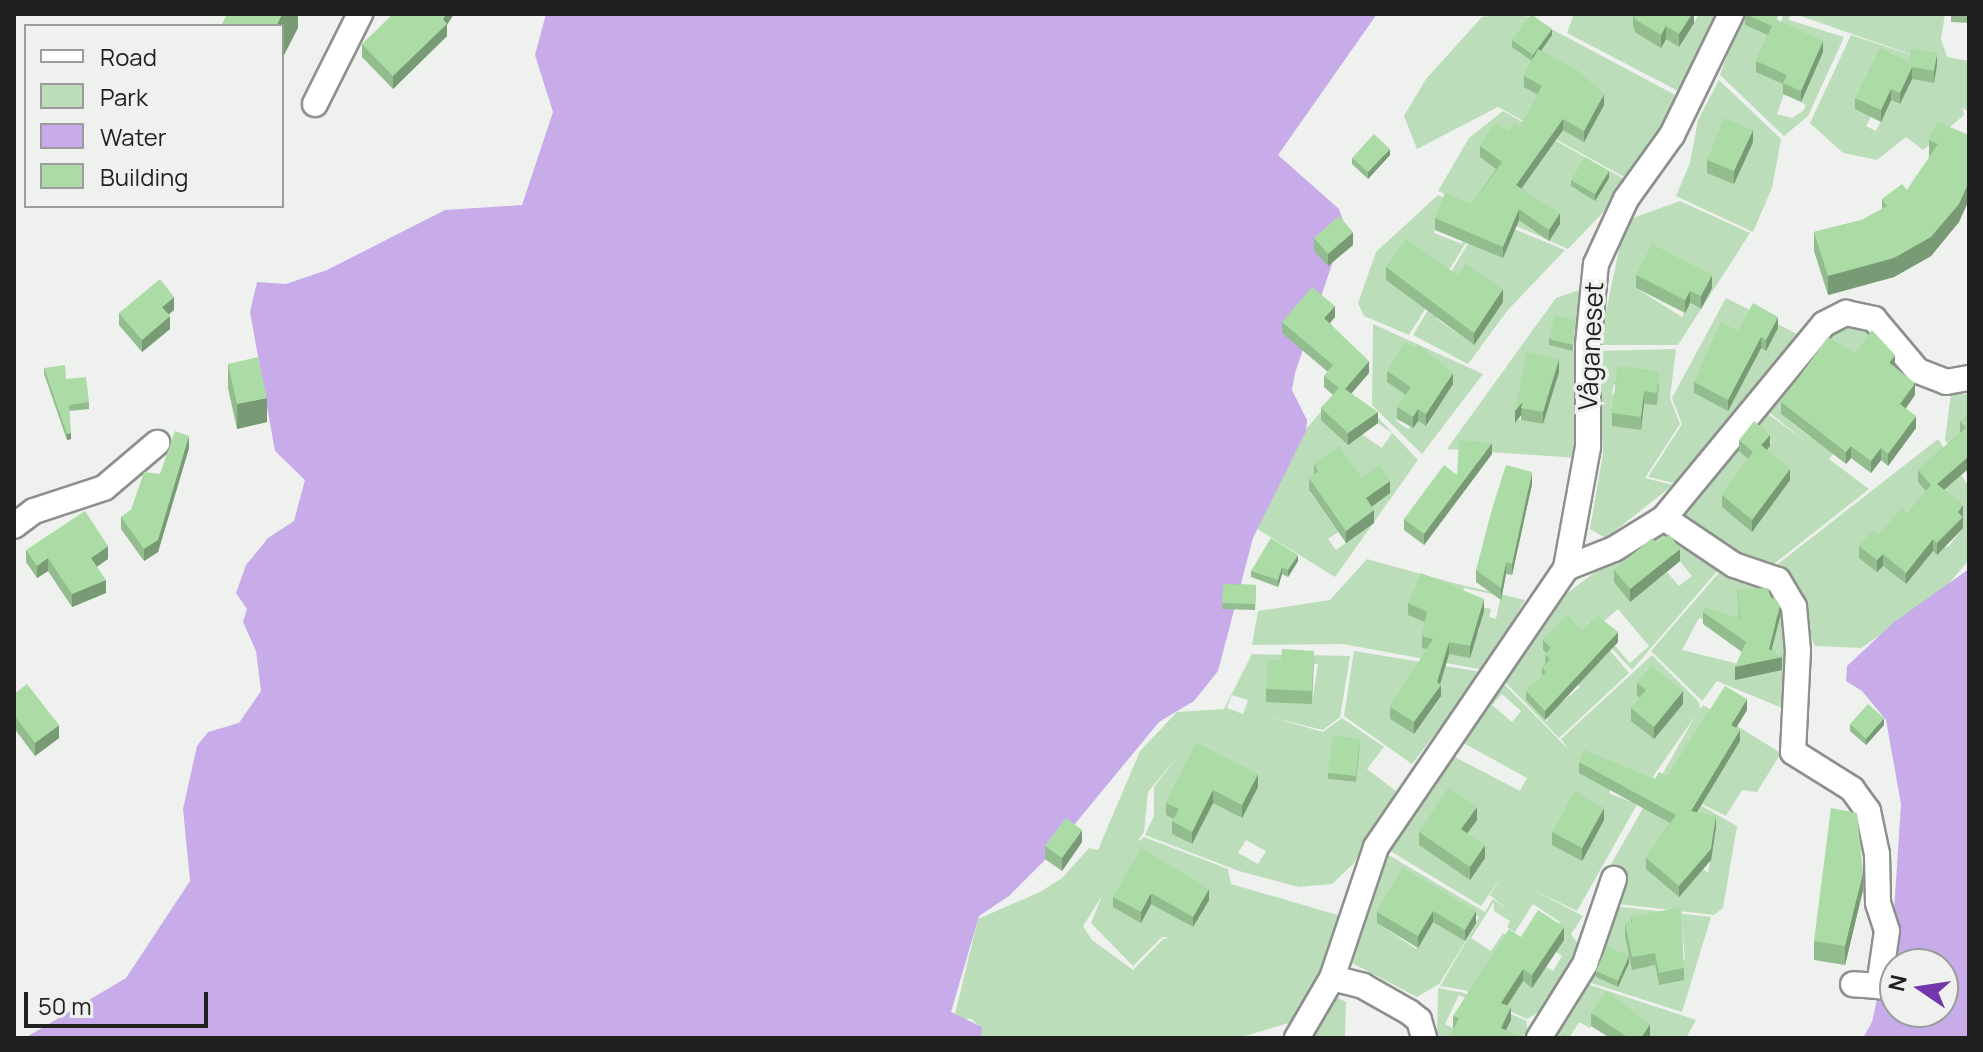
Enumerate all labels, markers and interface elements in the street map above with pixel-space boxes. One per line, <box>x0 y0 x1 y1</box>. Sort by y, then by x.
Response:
legend <box>24 24 284 208</box>
text: Road <box>100 40 157 73</box>
text: Park <box>100 80 148 113</box>
text: Water <box>100 120 167 153</box>
text: Building <box>100 160 188 193</box>
street label: Våganeset <box>1572 281 1610 411</box>
north arrow <box>1879 948 1959 1028</box>
text: N <box>1881 972 1914 994</box>
scale bar <box>28 976 212 1026</box>
text: 50 m <box>38 989 92 1022</box>

